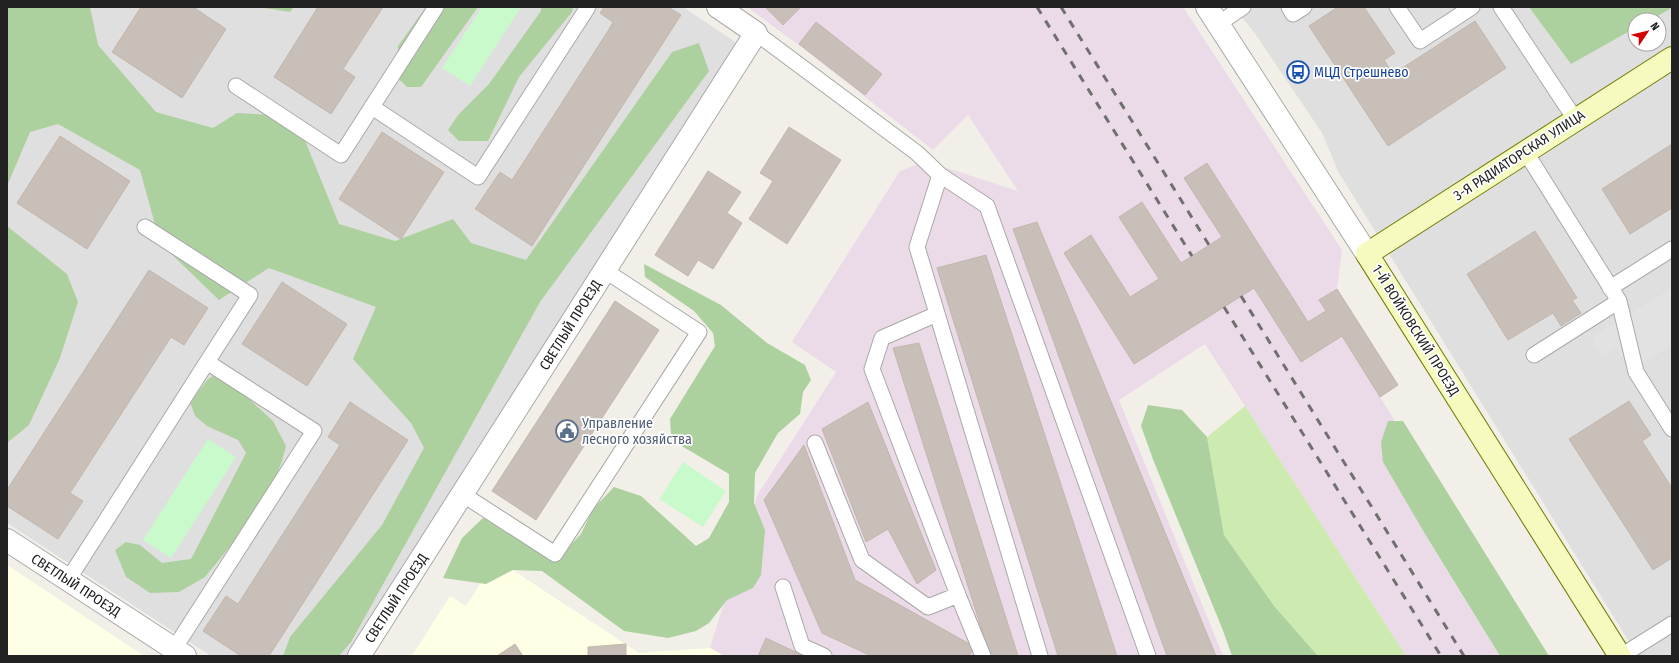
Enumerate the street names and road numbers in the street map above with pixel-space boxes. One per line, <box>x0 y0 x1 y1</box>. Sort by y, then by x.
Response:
street label: 3-Я РАДИАТОРСКАЯ УЛИЦА <box>1450 106 1589 204</box>
street label: 1-Й ВОЙКОВСКИЙ ПРОЕЗД <box>1368 262 1463 399</box>
street label: СВЕТЛЫЙ ПРОЕЗД <box>536 277 605 373</box>
street label: СВЕТЛЫЙ ПРОЕЗД <box>28 550 124 621</box>
street label: СВЕТЛЫЙ ПРОЕЗД <box>361 550 432 646</box>

